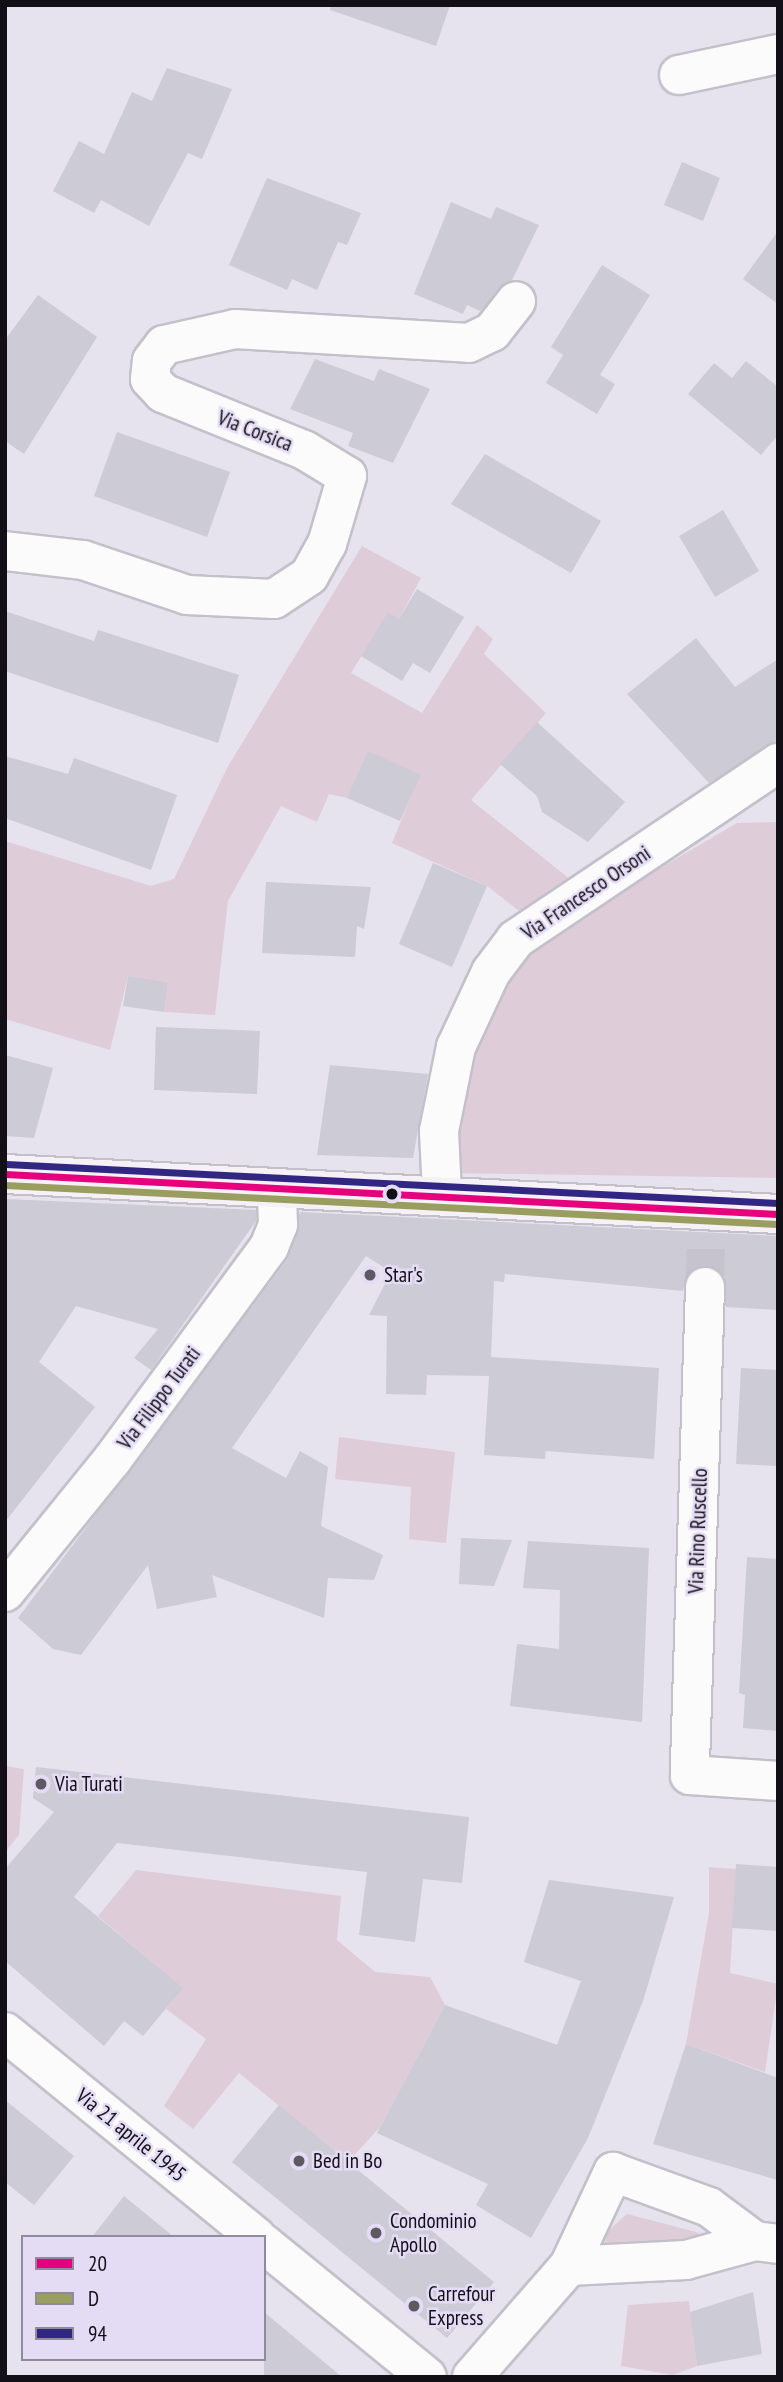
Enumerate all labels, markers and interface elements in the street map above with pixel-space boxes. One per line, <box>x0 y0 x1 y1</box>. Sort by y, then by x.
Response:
street label: Via Corsica <box>214 405 296 457</box>
street label: Via Francesco Orsoni <box>517 841 655 945</box>
unlabelled marker <box>385 1187 399 1201</box>
place label: Star's <box>384 1262 423 1288</box>
marker: Star's <box>362 1267 378 1283</box>
street label: Via Filippo Turati <box>112 1341 206 1455</box>
street label: Via Rino Ruscello <box>683 1468 713 1594</box>
place label: Via Turati <box>55 1771 123 1797</box>
marker: Via Turati <box>33 1776 49 1792</box>
street label: Via 21 aprile 1945 <box>71 2083 191 2187</box>
place label: Bed in Bo <box>313 2148 382 2174</box>
marker: Bed in Bo <box>291 2153 307 2169</box>
place label: Condominio Apollo <box>390 2208 477 2258</box>
marker: Condominio Apollo <box>368 2225 384 2241</box>
legend <box>21 2235 266 2361</box>
text: 20 <box>88 2250 107 2277</box>
place label: Carrefour Express <box>428 2281 495 2331</box>
text: D <box>88 2285 99 2312</box>
marker: Carrefour Express <box>406 2298 422 2314</box>
text: 94 <box>88 2320 107 2347</box>

